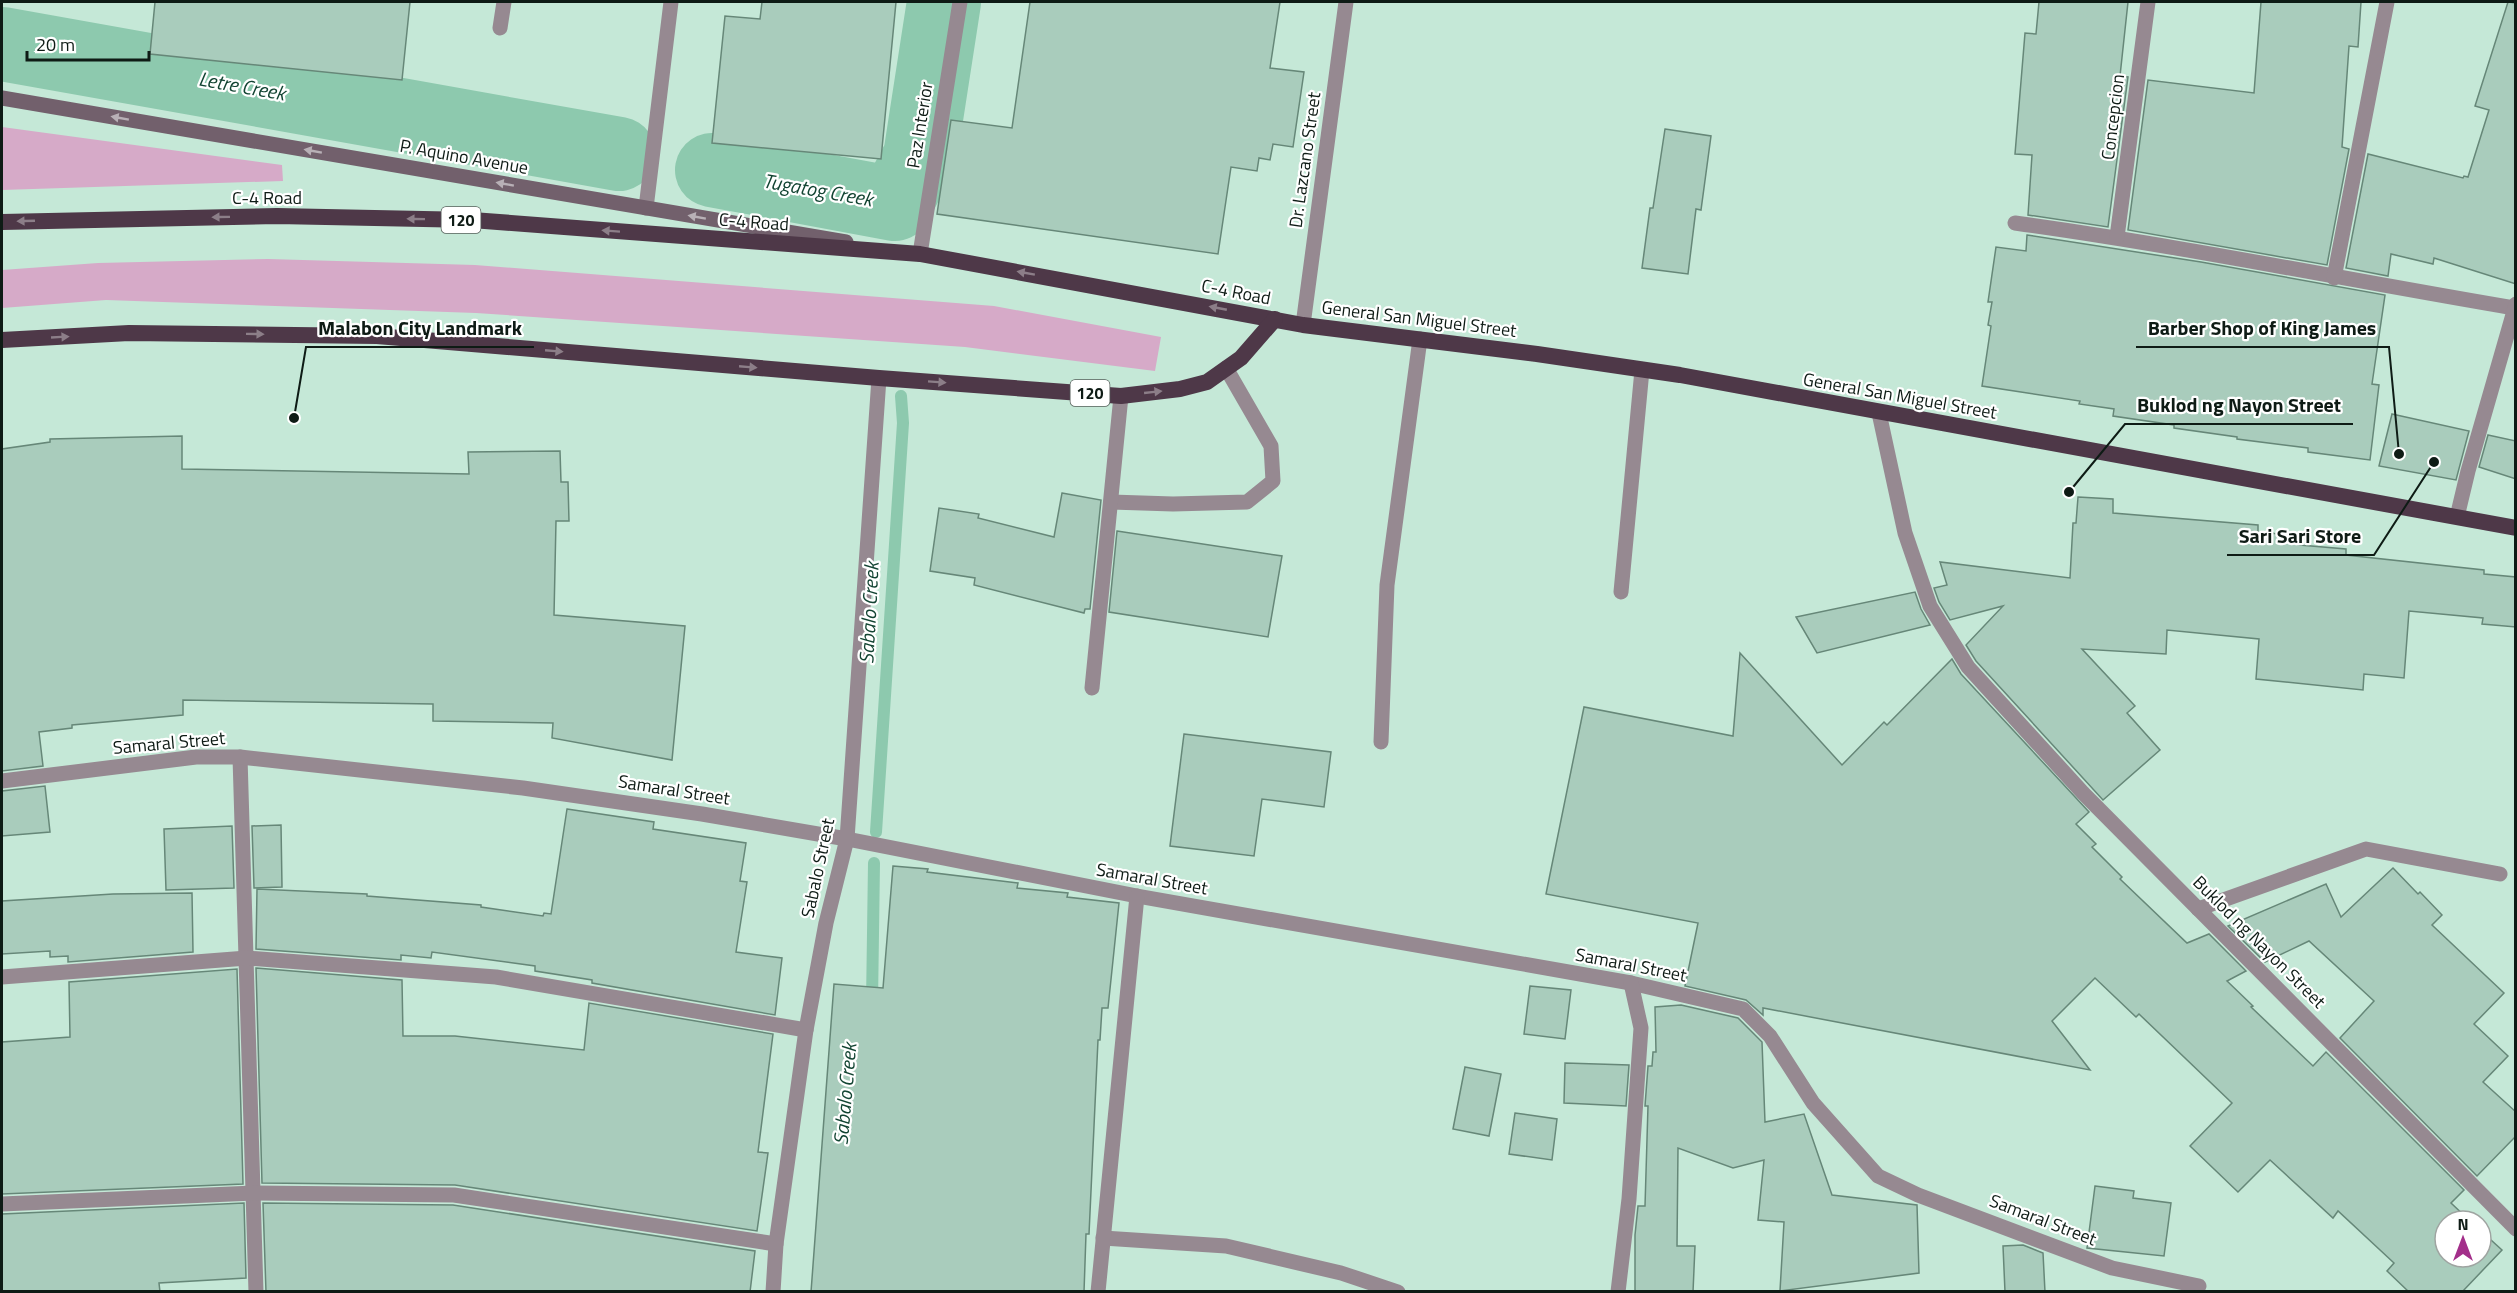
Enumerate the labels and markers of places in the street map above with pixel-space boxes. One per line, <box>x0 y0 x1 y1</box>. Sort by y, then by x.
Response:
callout: Malabon City Landmark <box>306 309 534 347</box>
callout: Barber Shop of King James <box>2136 309 2389 347</box>
callout: Buklod ng Nayon Street <box>2125 386 2353 424</box>
callout: Sari Sari Store <box>2227 517 2374 555</box>

